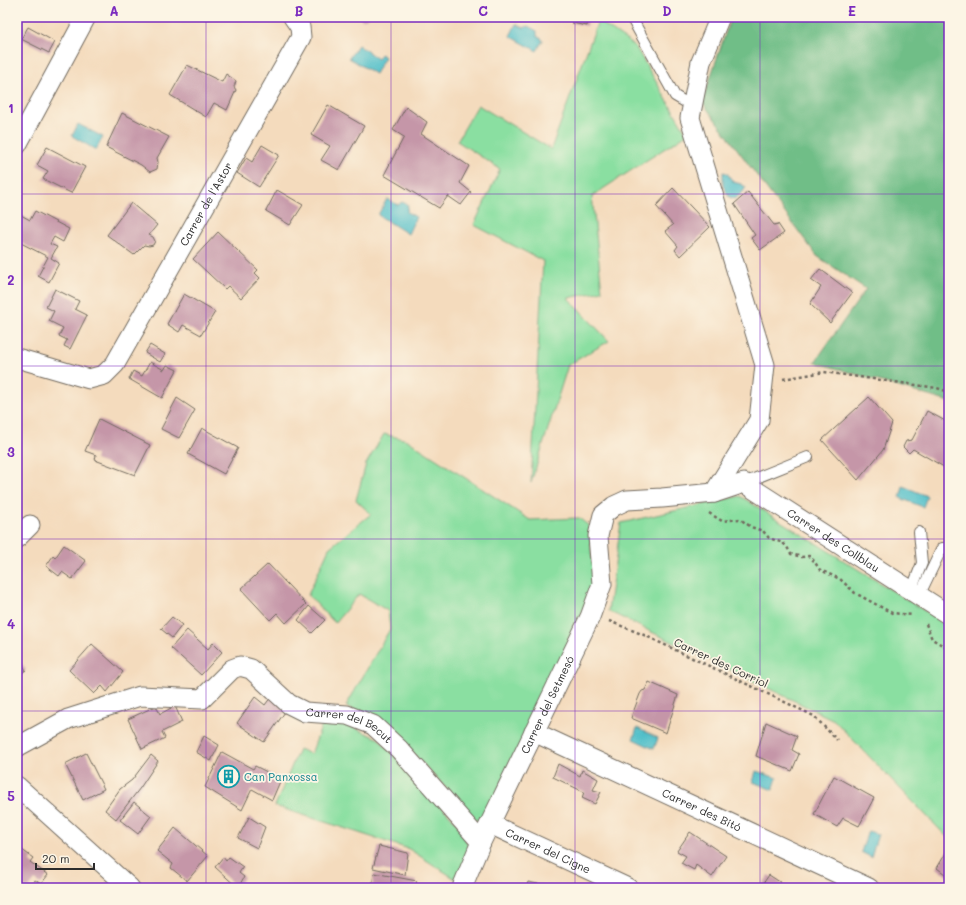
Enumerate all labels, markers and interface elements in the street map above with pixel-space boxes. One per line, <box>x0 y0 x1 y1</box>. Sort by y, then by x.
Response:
text: A <box>109 2 119 19</box>
text: B <box>295 2 304 19</box>
text: C <box>478 2 488 19</box>
text: D <box>662 2 672 19</box>
text: E <box>848 2 856 19</box>
text: 1 <box>8 99 14 116</box>
street label: Carrer de l'Astor <box>176 159 235 248</box>
text: 2 <box>7 271 15 288</box>
text: 3 <box>7 443 15 460</box>
street label: Carrer des Collblau <box>784 505 882 575</box>
text: 4 <box>7 615 15 632</box>
street label: Carrer des Corriol <box>672 634 771 691</box>
street label: Carrer del Setmesó <box>517 653 577 756</box>
street label: Carrer del Becut <box>305 704 396 746</box>
building icon: Can Panxossa <box>216 764 242 790</box>
place label: Can Panxossa <box>244 769 318 784</box>
street label: Carrer des Bitó <box>660 785 744 835</box>
text: 5 <box>7 787 15 804</box>
street label: Carrer del Cigne <box>503 824 593 877</box>
scale bar <box>36 845 94 871</box>
text: 20 m <box>42 850 70 866</box>

